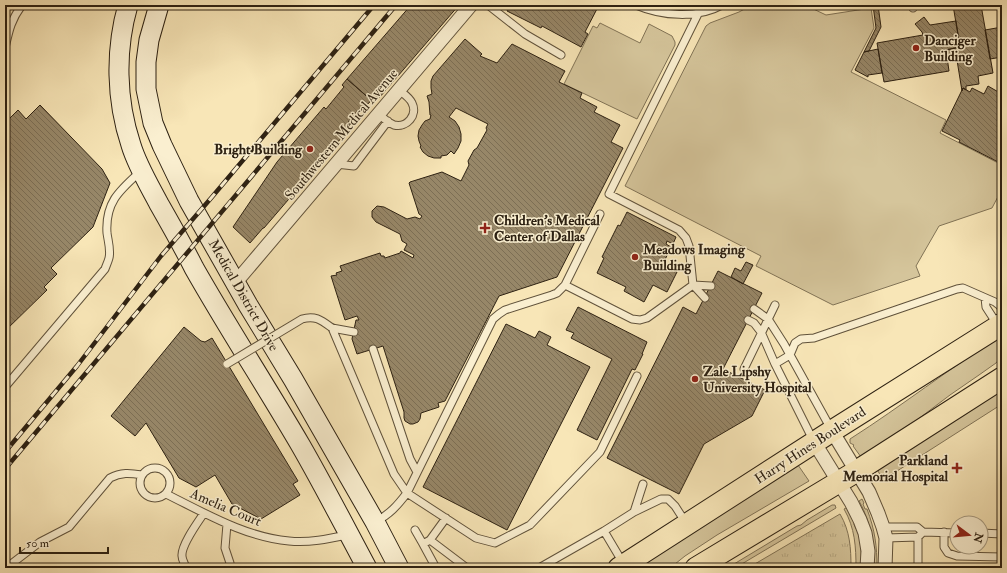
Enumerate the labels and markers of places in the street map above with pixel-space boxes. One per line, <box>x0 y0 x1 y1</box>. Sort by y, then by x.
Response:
place label: Danciger Building <box>924 32 976 66</box>
marker: Danciger Building <box>911 43 921 53</box>
place label: Bright Building <box>214 141 303 159</box>
marker: Bright Building <box>305 144 315 154</box>
place label: Children's Medical Center of Dallas <box>494 212 600 245</box>
marker: Children's Medical Center of Dallas <box>479 222 491 234</box>
place label: Meadows Imaging Building <box>642 241 746 275</box>
marker: Meadows Imaging Building <box>630 252 640 262</box>
place label: Zale Lipshy University Hospital <box>703 363 812 397</box>
marker: Zale Lipshy University Hospital <box>690 374 700 384</box>
place label: Parkland Memorial Hospital <box>842 452 948 486</box>
marker: Parkland Memorial Hospital <box>951 462 963 474</box>

